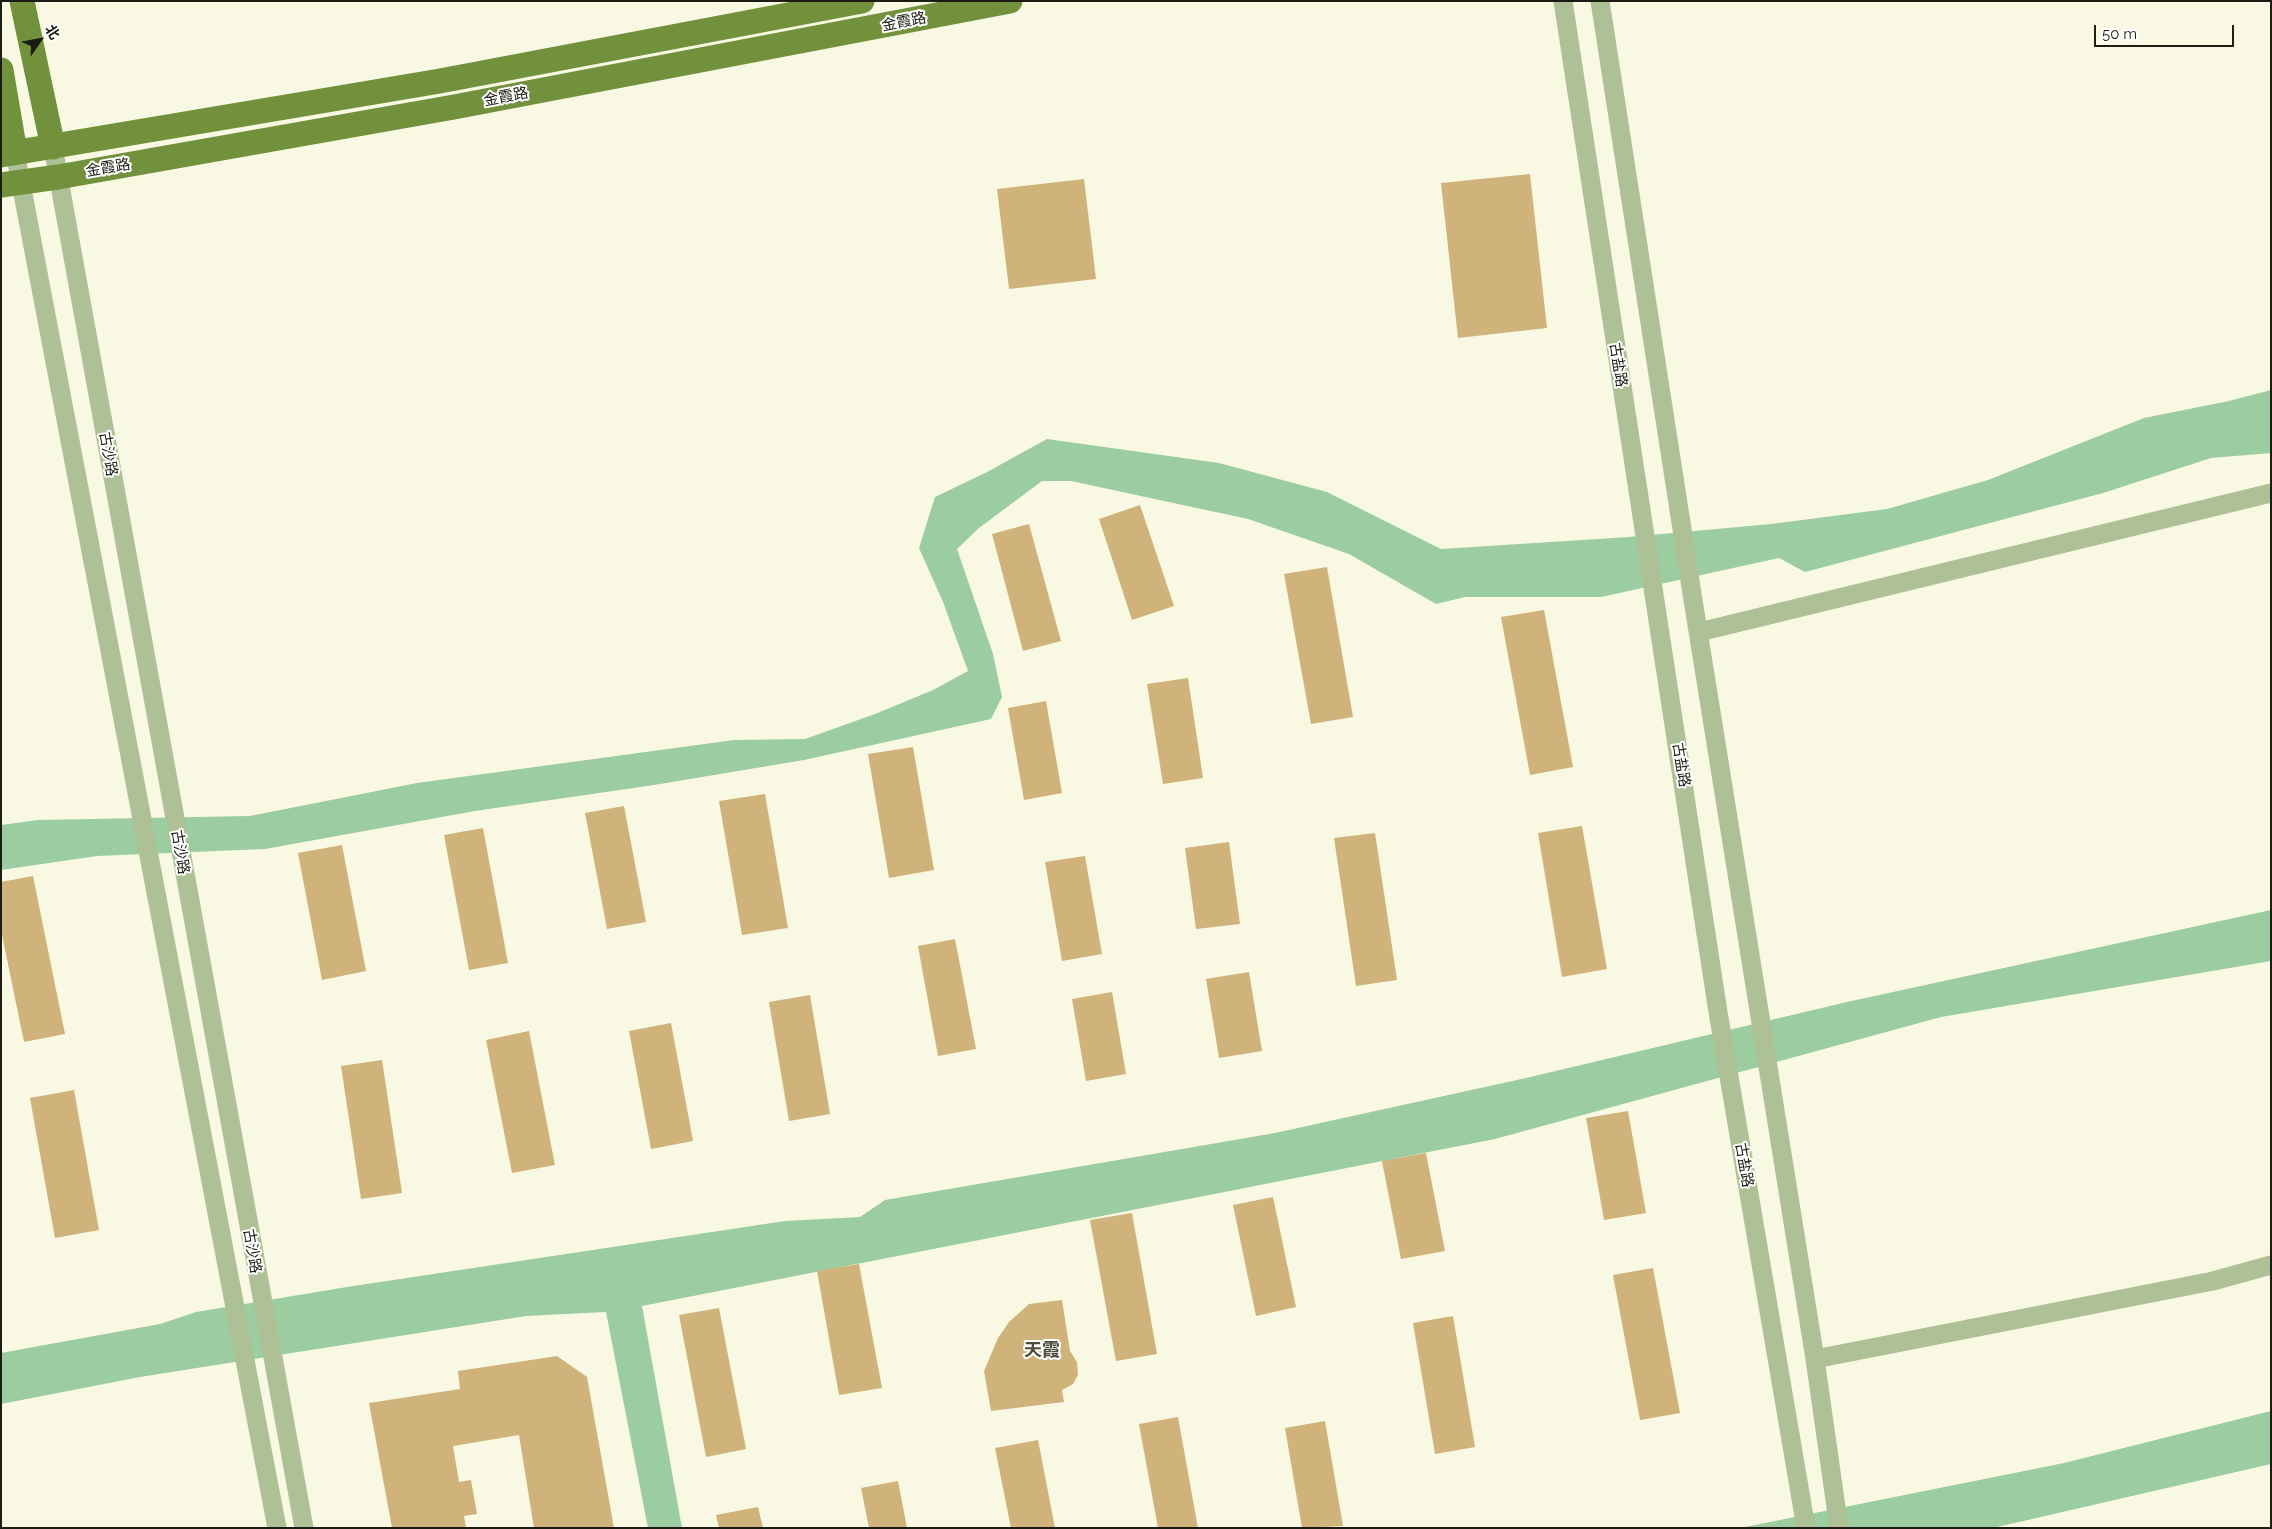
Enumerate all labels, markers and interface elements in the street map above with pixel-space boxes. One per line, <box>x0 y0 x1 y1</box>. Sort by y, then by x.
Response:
street label: 金霞路 <box>880 9 928 35</box>
north arrow <box>15 15 65 65</box>
scale bar <box>2097 15 2237 47</box>
text: 北 <box>42 22 63 42</box>
text: 50 m <box>2102 25 2137 43</box>
street label: 金霞路 <box>482 84 530 110</box>
street label: 金霞路 <box>84 155 132 181</box>
street label: 古盐路 <box>1606 341 1630 389</box>
street label: 古沙路 <box>95 430 121 478</box>
street label: 古盐路 <box>1669 741 1693 789</box>
street label: 古沙路 <box>167 828 193 876</box>
street label: 古盐路 <box>1731 1141 1757 1189</box>
street label: 古沙路 <box>239 1227 265 1275</box>
district label: 天霞 <box>1024 1340 1060 1362</box>

